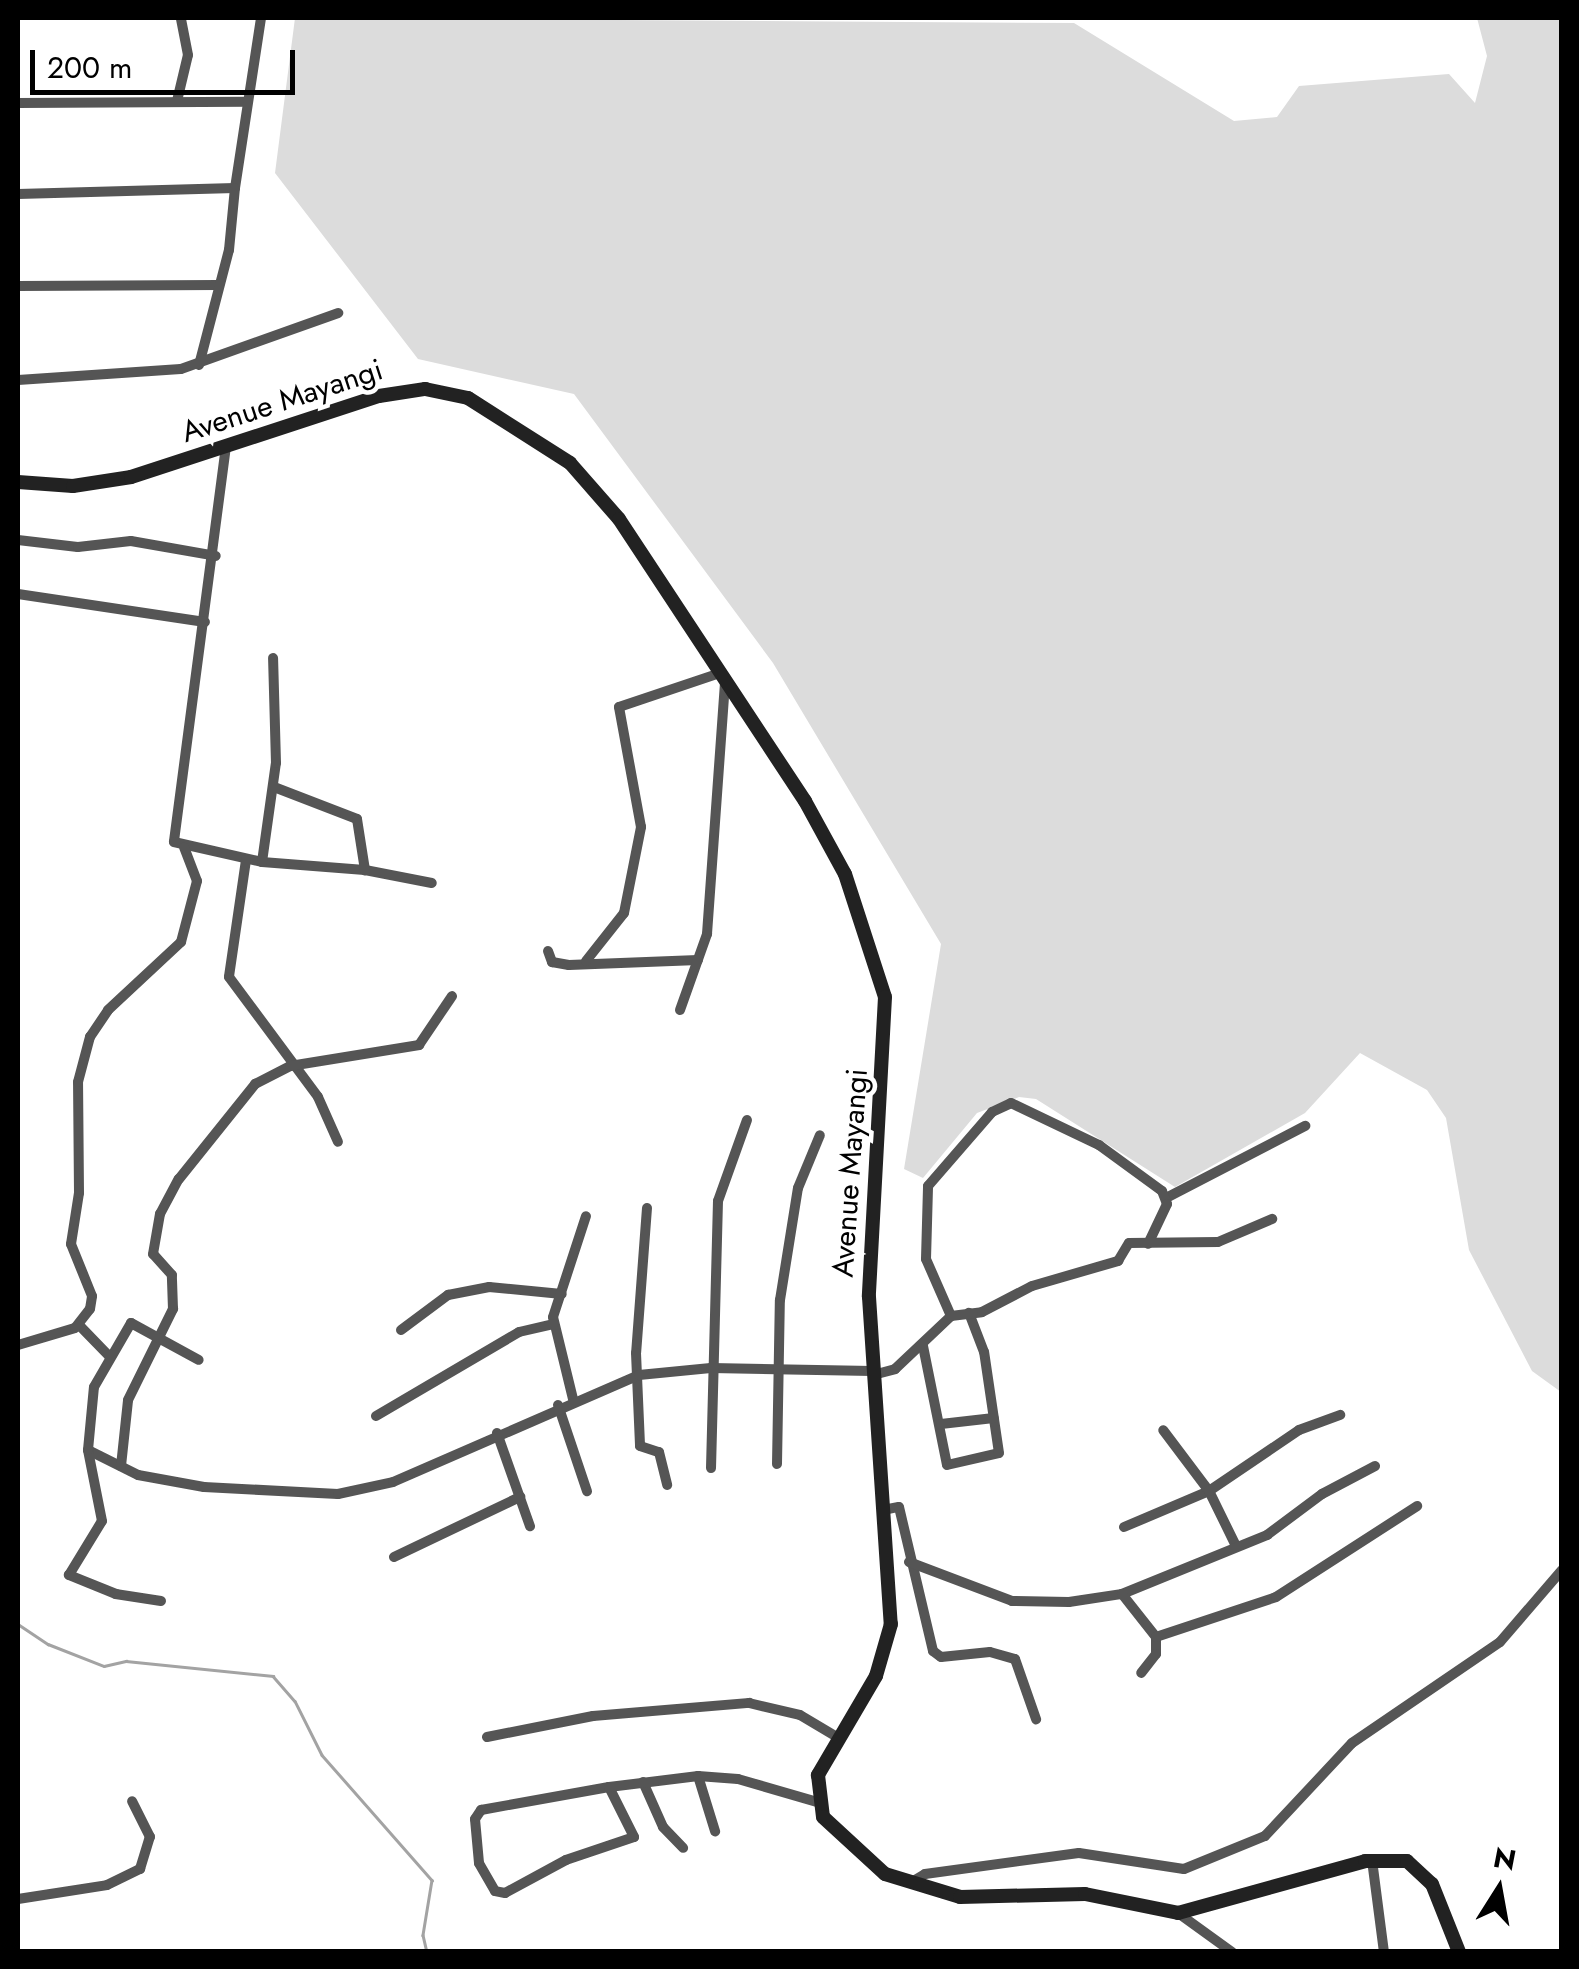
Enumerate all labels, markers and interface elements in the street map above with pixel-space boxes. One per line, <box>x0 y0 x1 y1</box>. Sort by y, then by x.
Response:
scale bar <box>35 30 300 92</box>
text: 200 m <box>47 46 132 89</box>
street label: Avenue Mayangi <box>177 352 387 450</box>
street label: Avenue Mayangi <box>825 1067 875 1279</box>
text: N <box>1490 1837 1520 1881</box>
north arrow <box>1449 1839 1549 1939</box>

